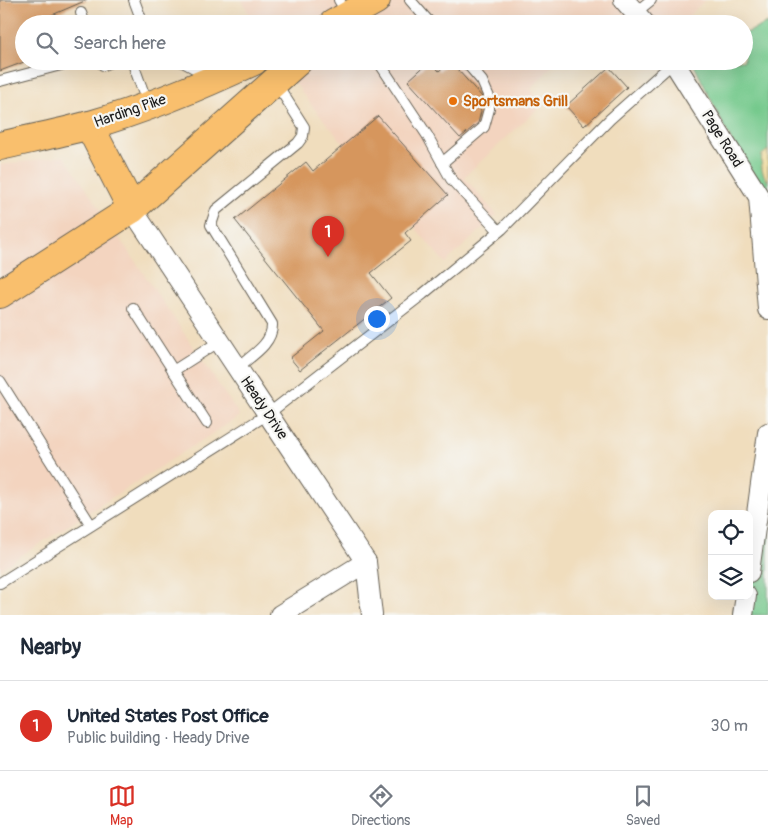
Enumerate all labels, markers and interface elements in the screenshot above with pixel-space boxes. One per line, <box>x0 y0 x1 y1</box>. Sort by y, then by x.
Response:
search box <box>15 15 753 70</box>
icon: search <box>33 29 61 57</box>
text: Search here <box>73 31 166 55</box>
street label: Harding Pike <box>91 90 169 132</box>
place label: Sportsmans Grill <box>463 92 568 111</box>
marker: Sportsmans Grill <box>447 95 459 107</box>
street label: Page Road <box>697 107 747 171</box>
pin: 1 <box>312 216 344 257</box>
your location <box>364 306 390 332</box>
street label: Heady Drive <box>236 373 292 444</box>
map controls <box>708 510 753 600</box>
button: locate <box>708 510 753 555</box>
button: layers <box>708 555 753 600</box>
text: Nearby <box>20 634 81 661</box>
text: United States Post Office <box>67 704 269 728</box>
text: 1 <box>33 716 39 736</box>
text: 30 m <box>710 716 748 736</box>
text: Public building · Heady Drive <box>67 728 249 748</box>
tab: Map <box>108 782 136 829</box>
tab: Directions <box>351 782 410 829</box>
tab: Saved <box>626 782 660 829</box>

